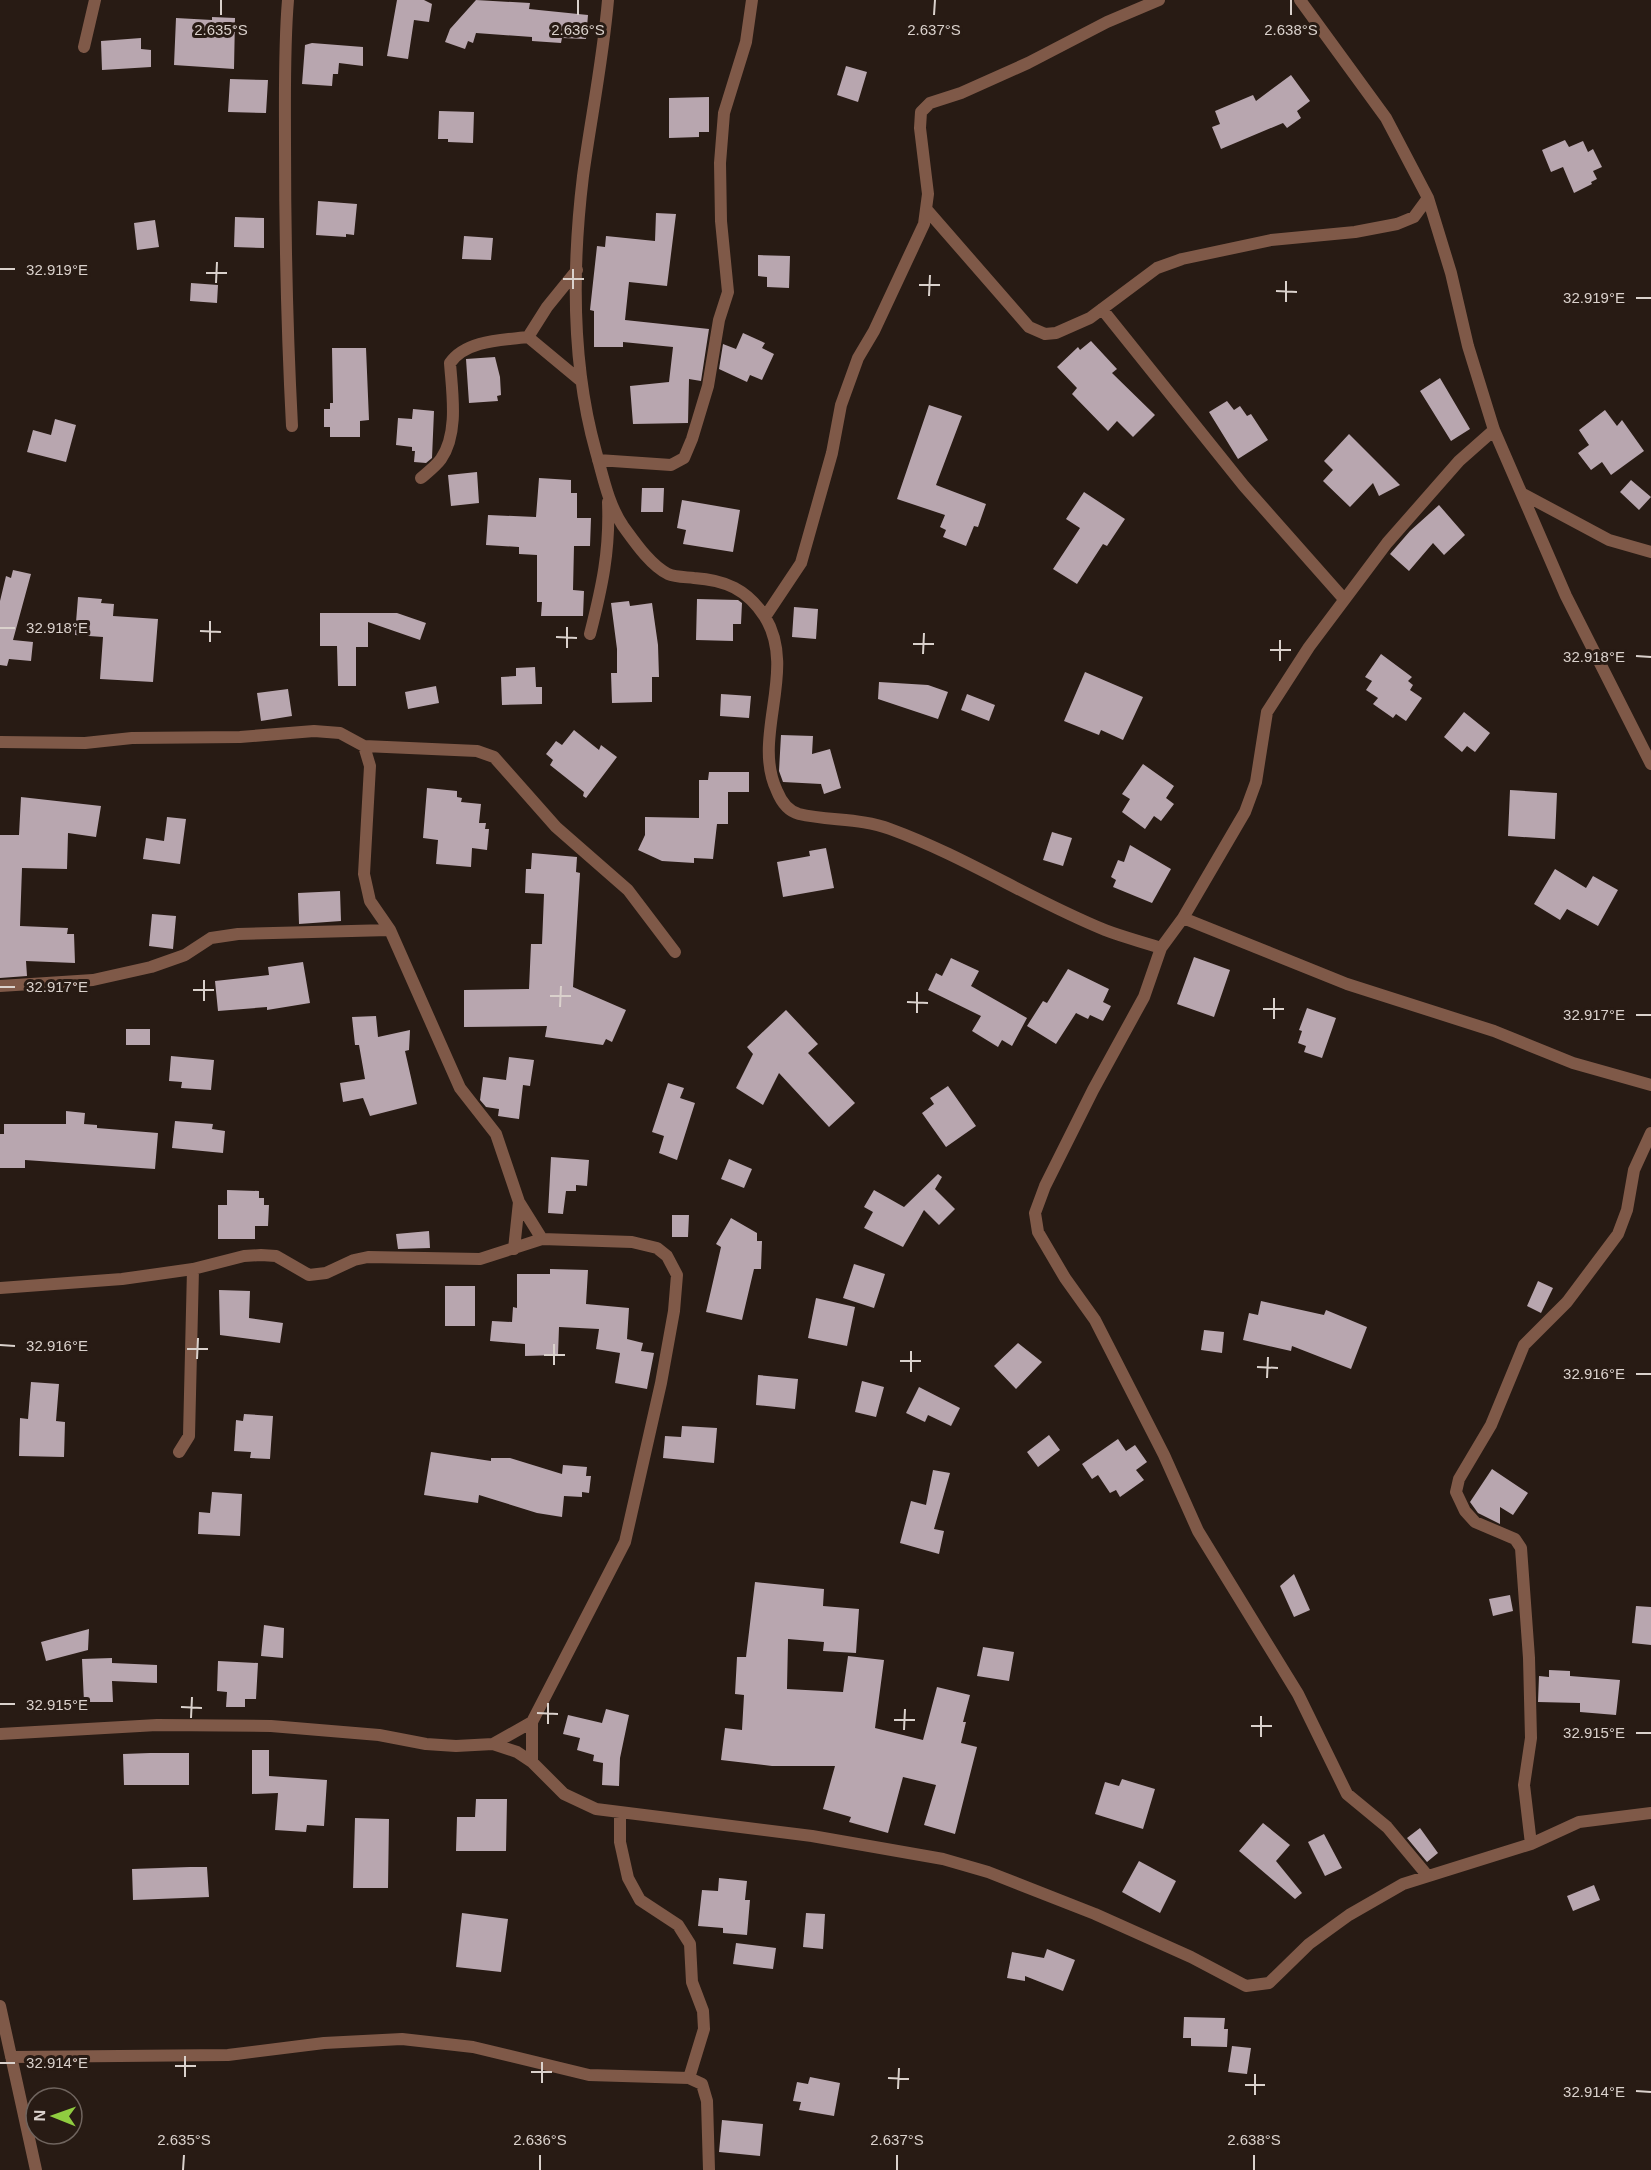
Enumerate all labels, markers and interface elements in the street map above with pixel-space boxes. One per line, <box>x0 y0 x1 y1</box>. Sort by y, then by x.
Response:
text: 2.635°S <box>194 21 248 38</box>
text: 2.636°S <box>551 21 605 38</box>
text: 2.637°S <box>907 21 961 38</box>
text: 2.638°S <box>1264 21 1318 38</box>
text: 32.919°E <box>26 261 88 278</box>
text: 32.919°E <box>1563 289 1625 306</box>
text: 32.918°E <box>26 619 88 636</box>
text: 32.918°E <box>1563 648 1625 665</box>
text: 32.917°E <box>26 978 88 995</box>
text: 32.917°E <box>1563 1006 1625 1023</box>
text: 32.916°E <box>26 1337 88 1354</box>
text: 32.916°E <box>1563 1365 1625 1382</box>
text: 32.915°E <box>26 1696 88 1713</box>
text: 32.915°E <box>1563 1724 1625 1741</box>
text: 32.914°E <box>26 2054 88 2071</box>
text: 32.914°E <box>1563 2083 1625 2100</box>
north arrow <box>24 2086 84 2146</box>
text: N <box>31 2110 48 2122</box>
text: 2.635°S <box>157 2131 211 2148</box>
text: 2.636°S <box>513 2131 567 2148</box>
text: 2.637°S <box>870 2131 924 2148</box>
text: 2.638°S <box>1227 2131 1281 2148</box>

